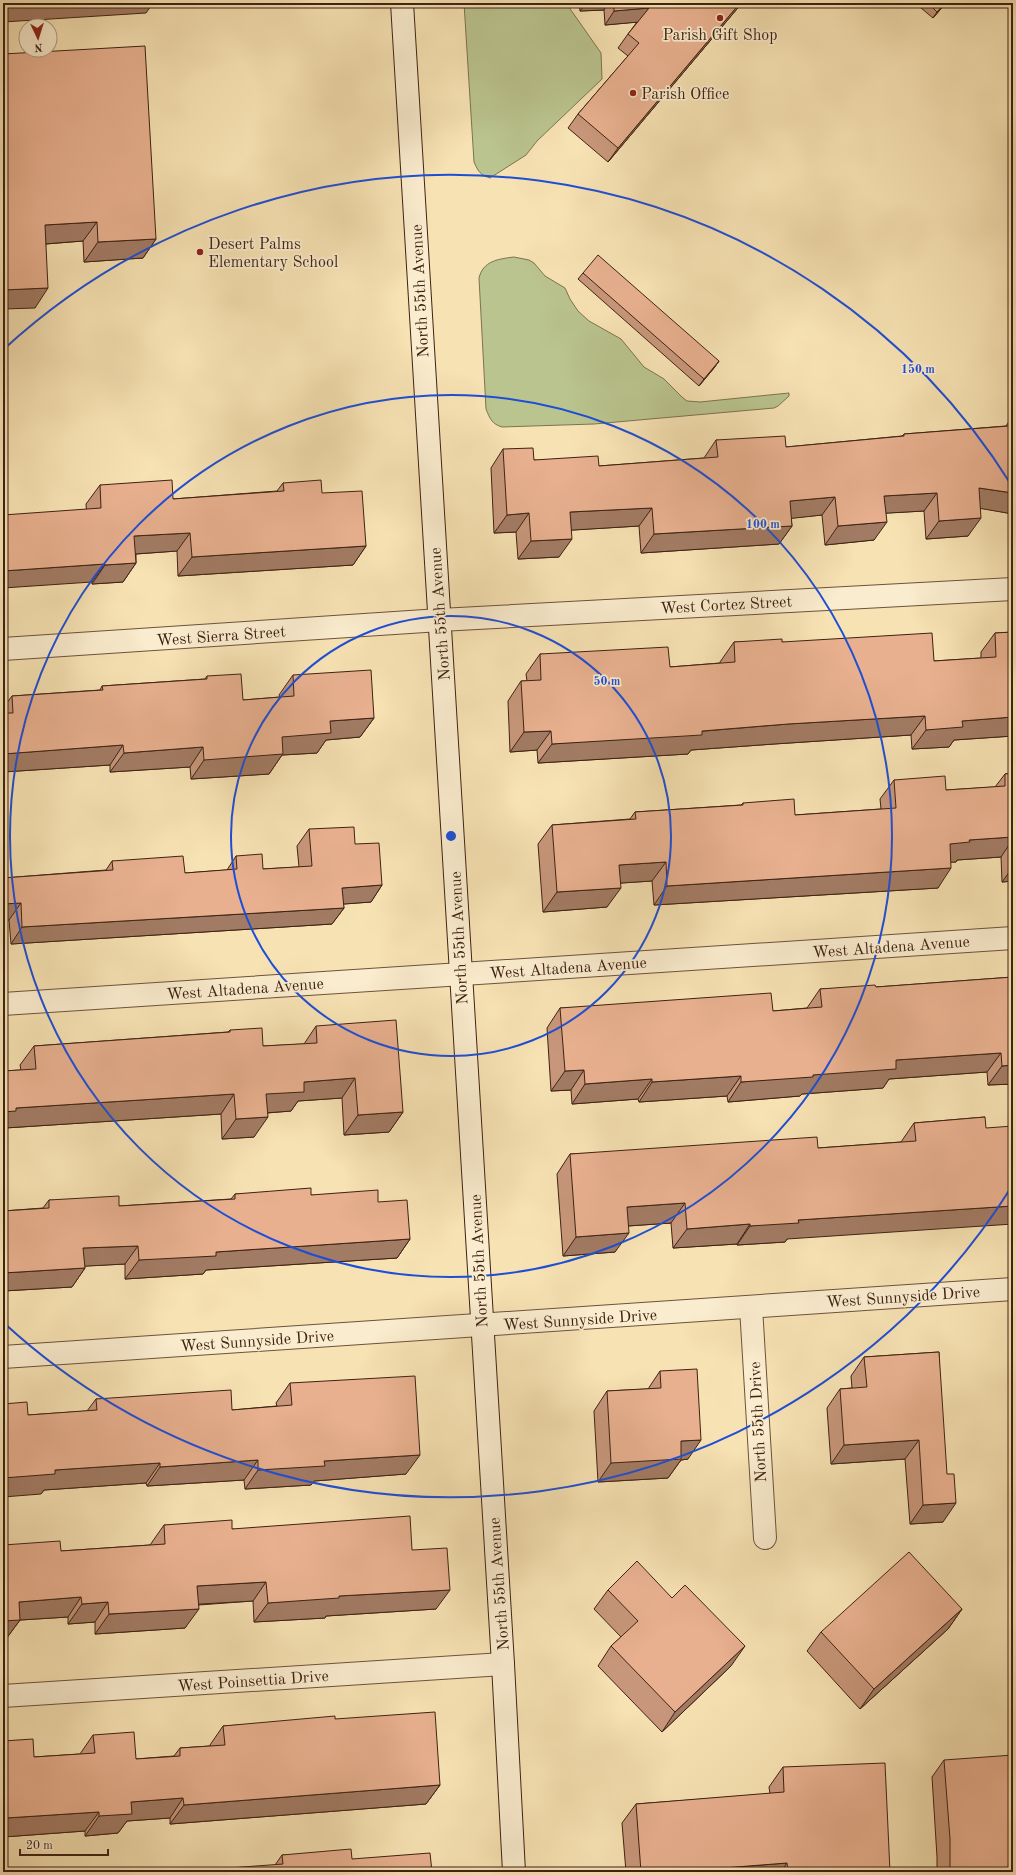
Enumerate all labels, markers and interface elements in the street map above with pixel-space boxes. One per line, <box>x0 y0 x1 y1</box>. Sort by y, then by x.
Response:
marker: Parish Gift Shop <box>715 13 725 23</box>
north arrow <box>18 18 58 58</box>
place label: Parish Gift Shop <box>662 28 778 44</box>
text: N <box>33 41 43 52</box>
place label: Parish Office <box>641 87 729 103</box>
marker: Parish Office <box>628 88 638 98</box>
street label: North 55th Avenue <box>410 224 432 358</box>
place label: Desert Palms Elementary School <box>208 237 338 271</box>
marker: Desert Palms Elementary School <box>195 247 205 257</box>
text: 150 m <box>901 363 935 376</box>
text: 100 m <box>746 519 780 531</box>
street label: North 55th Avenue <box>428 547 454 681</box>
street label: West Cortez Street <box>660 595 793 617</box>
street label: West Sierra Street <box>156 624 287 649</box>
text: 50 m <box>594 675 621 688</box>
centre of rings <box>444 829 458 843</box>
street label: North 55th Avenue <box>449 871 471 1005</box>
street label: West Altadena Avenue <box>812 935 970 961</box>
street label: West Altadena Avenue <box>489 956 647 982</box>
street label: West Altadena Avenue <box>166 977 324 1003</box>
street label: North 55th Avenue <box>469 1194 491 1328</box>
street label: West Sunnyside Drive <box>826 1285 981 1311</box>
street label: West Sunnyside Drive <box>503 1308 658 1334</box>
street label: West Sunnyside Drive <box>180 1329 335 1355</box>
street label: North 55th Drive <box>748 1361 770 1483</box>
street label: North 55th Avenue <box>487 1517 513 1651</box>
street label: West Poinsettia Drive <box>177 1669 329 1695</box>
scale bar <box>20 1831 108 1857</box>
text: 20 m <box>26 1840 53 1852</box>

